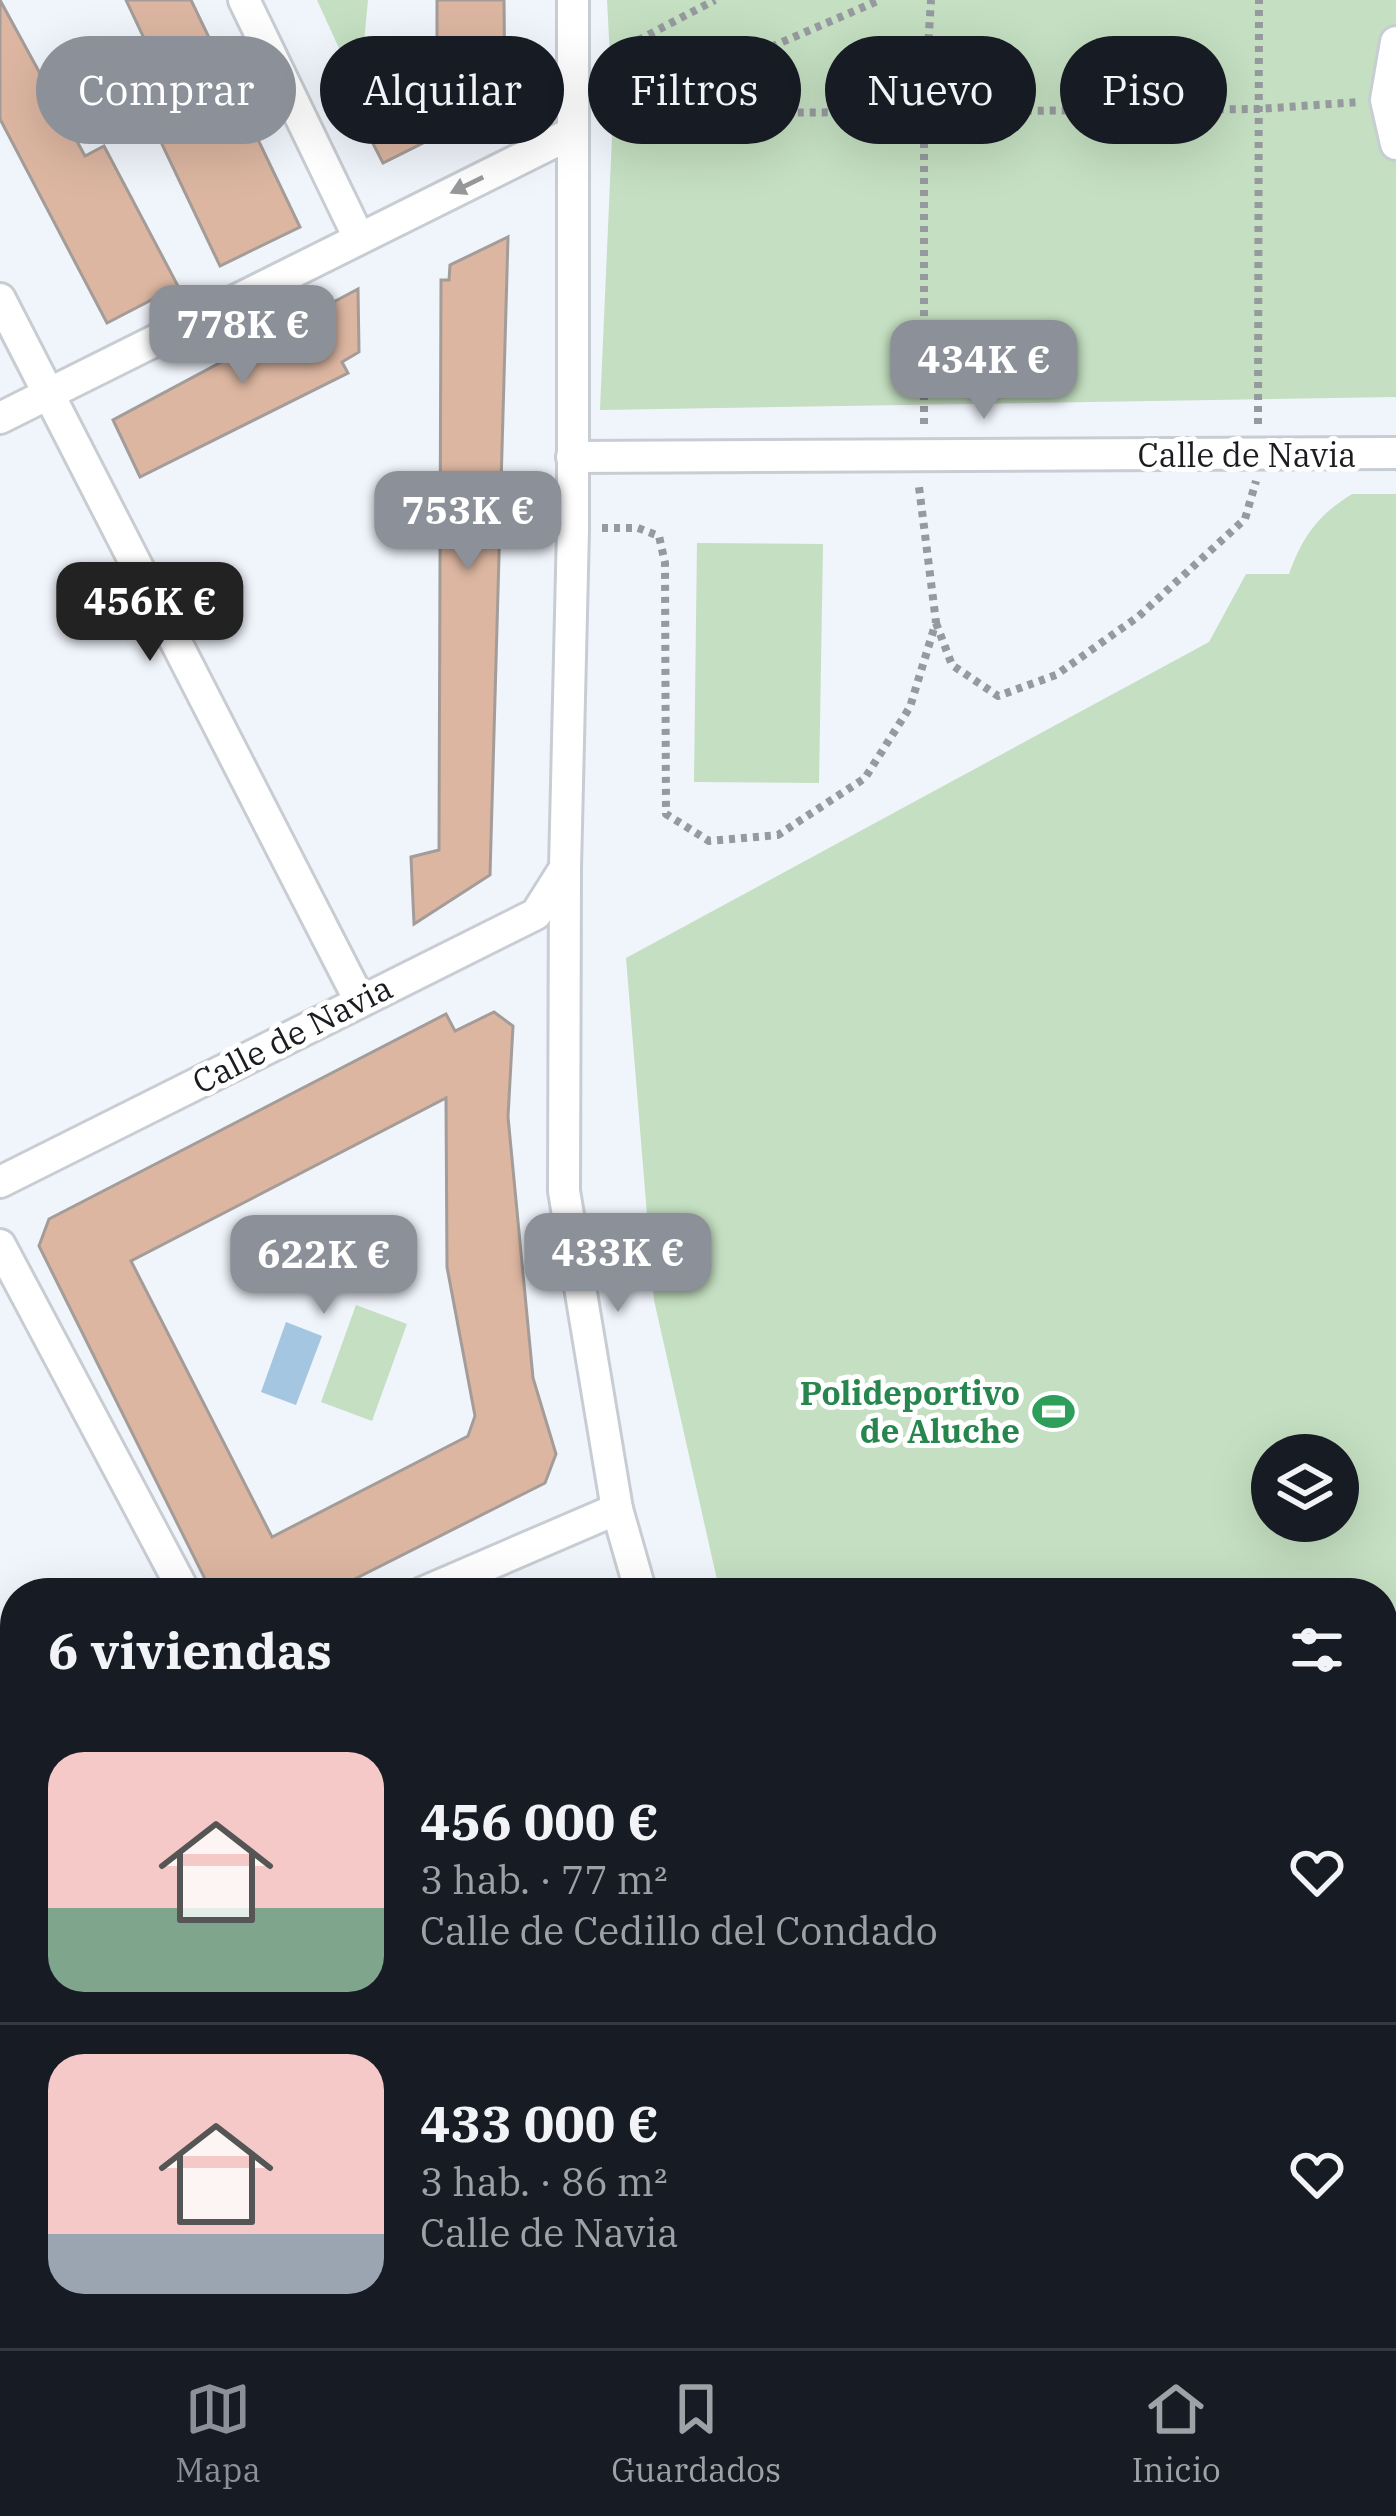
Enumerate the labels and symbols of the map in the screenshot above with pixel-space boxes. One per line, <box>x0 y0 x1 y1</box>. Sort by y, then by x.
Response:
one-way arrow <box>449 175 484 195</box>
pin: 778K € <box>145 285 341 387</box>
pin: 434K € <box>886 320 1082 422</box>
street label: Calle de Navia <box>1138 433 1356 476</box>
pin: 753K € <box>370 471 566 573</box>
pin: 456K € <box>52 562 248 664</box>
street label: Calle de Navia <box>185 965 399 1103</box>
pin: 433K € <box>520 1213 716 1315</box>
pin: 622K € <box>226 1215 422 1317</box>
place label: Polideportivo de Aluche <box>800 1371 1020 1452</box>
sports icon: Polideportivo de Aluche <box>1031 1388 1077 1434</box>

